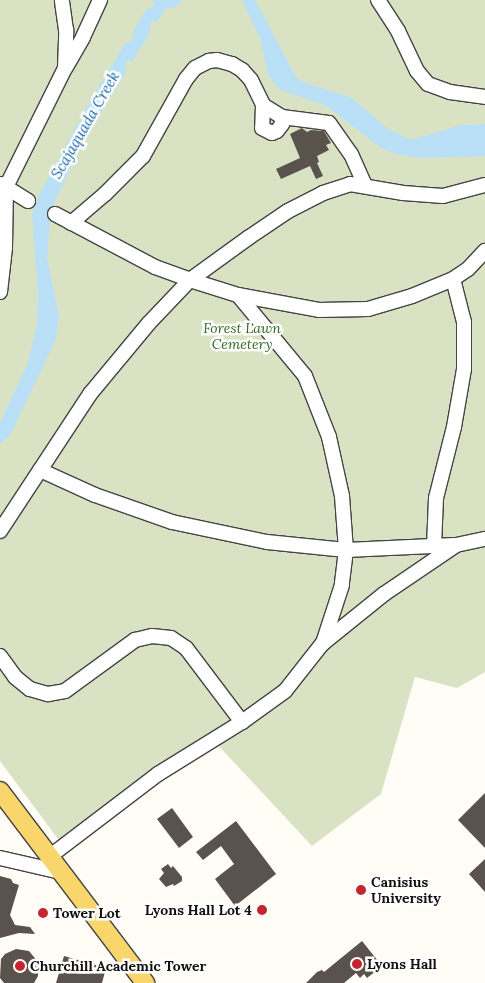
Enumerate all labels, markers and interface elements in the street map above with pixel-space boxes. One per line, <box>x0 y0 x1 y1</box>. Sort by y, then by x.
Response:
water label: Scajaquada Creek <box>47 68 123 182</box>
park label: Forest Lawn Cemetery <box>203 320 281 352</box>
place label: Canisius University <box>371 874 441 906</box>
marker: Canisius University <box>355 884 367 896</box>
place label: Lyons Hall Lot 4 <box>145 902 252 918</box>
marker: Lyons Hall Lot 4 <box>256 904 268 916</box>
place label: Tower Lot <box>53 905 121 921</box>
marker: Tower Lot <box>37 907 49 919</box>
place label: Lyons Hall <box>367 956 437 972</box>
place label: Churchill Academic Tower <box>30 958 206 974</box>
marker: Lyons Hall <box>351 958 363 970</box>
marker: Churchill Academic Tower <box>14 960 26 972</box>

